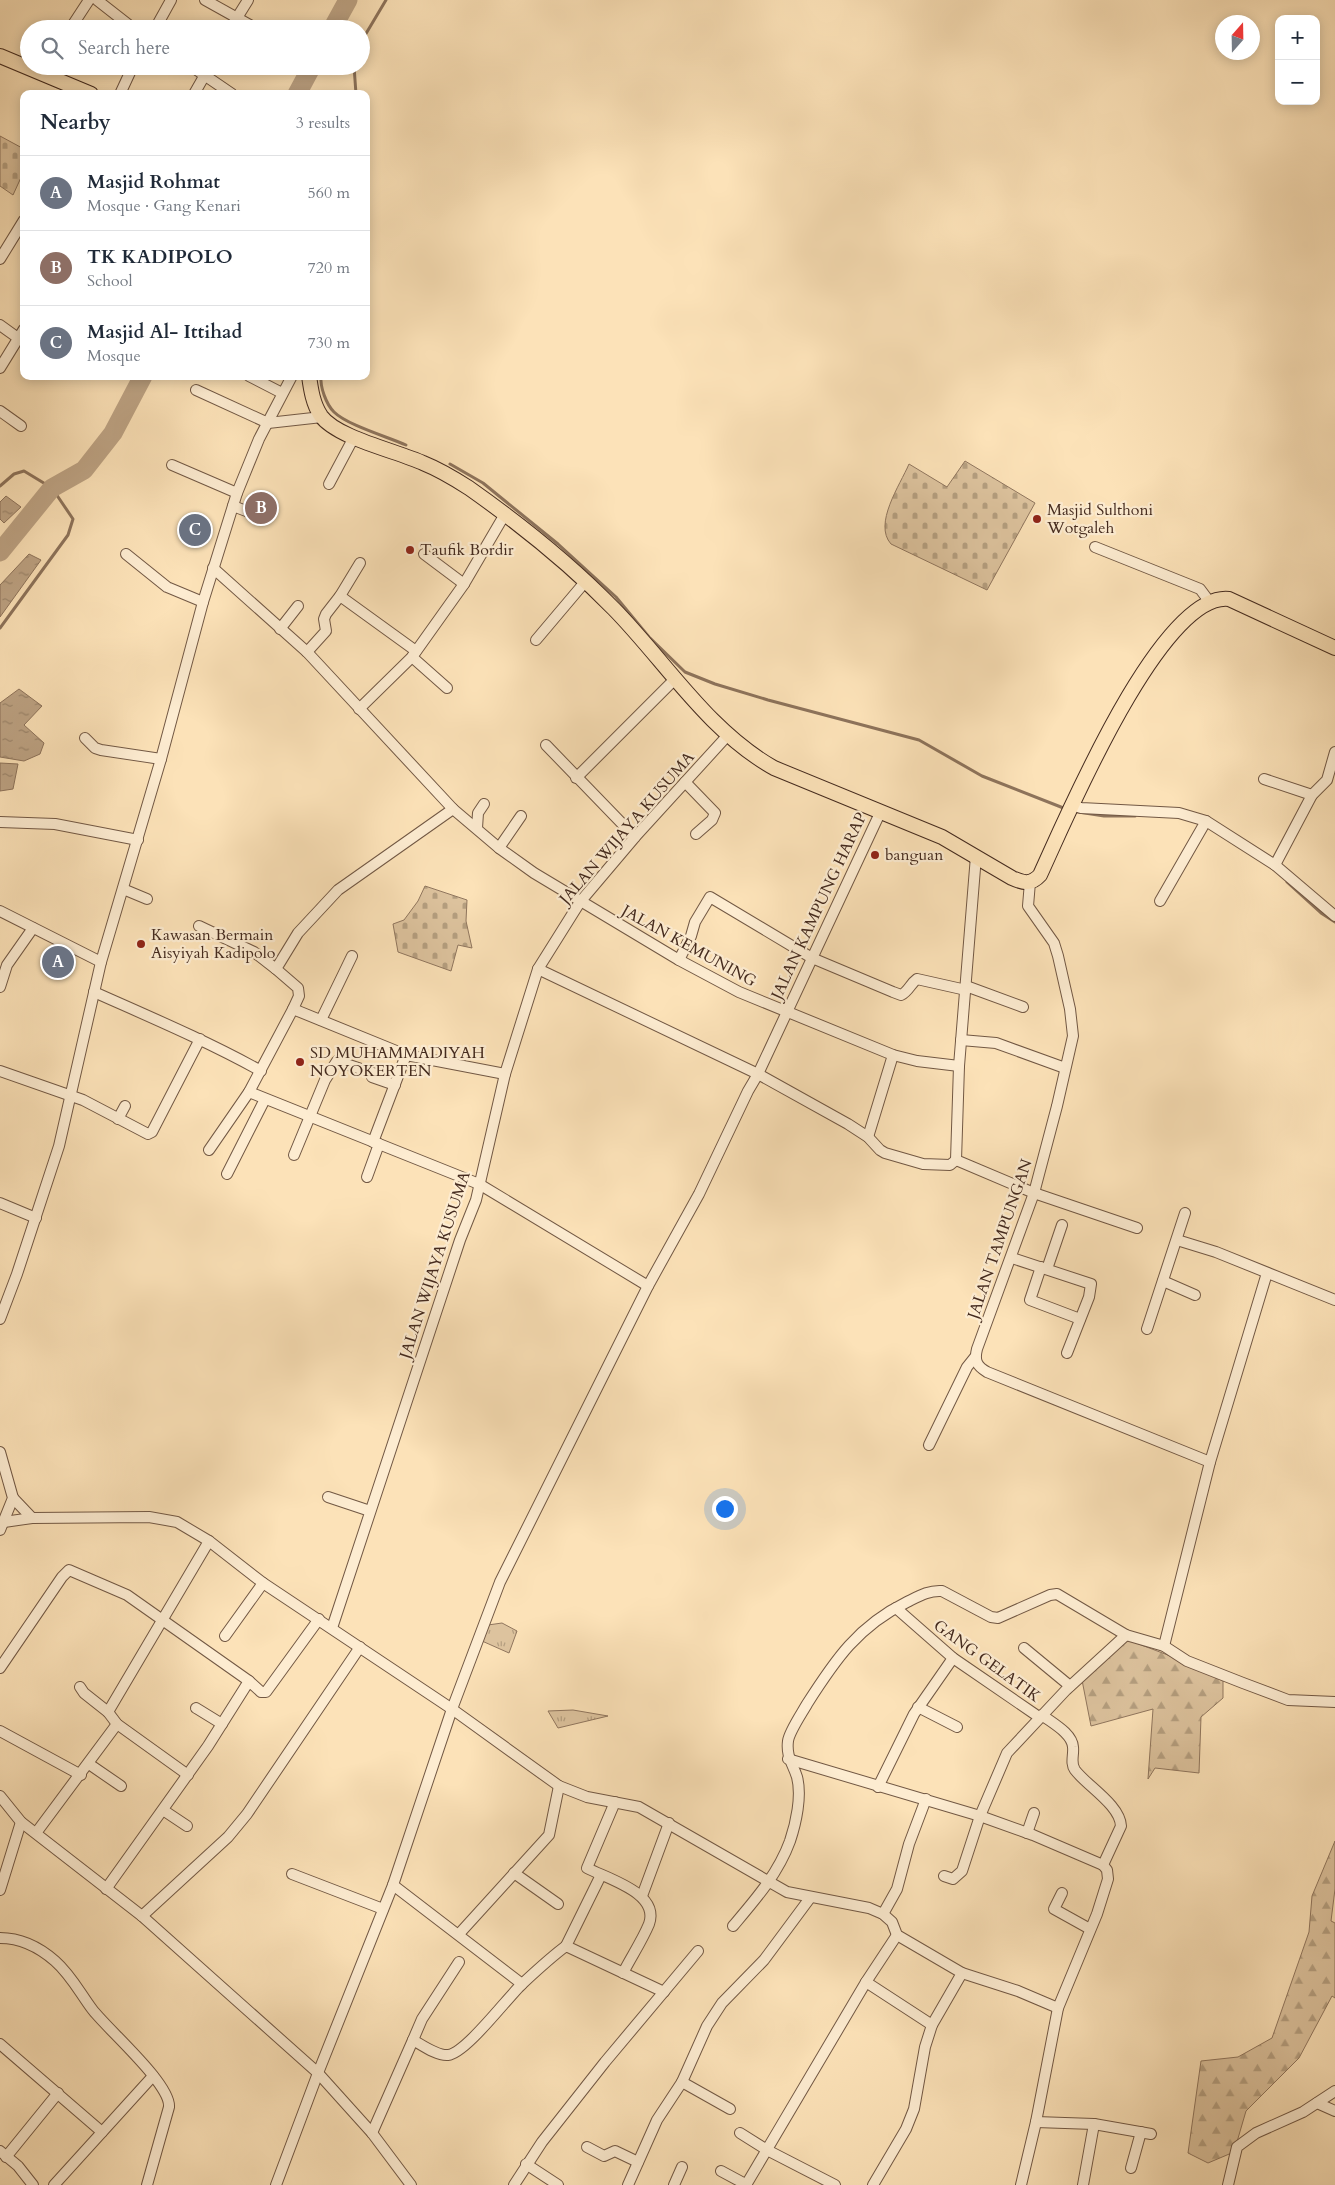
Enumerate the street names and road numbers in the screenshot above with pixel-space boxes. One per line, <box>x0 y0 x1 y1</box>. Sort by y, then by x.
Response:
street label: JALAN WIJAYA KUSUMA <box>553 746 700 911</box>
street label: JALAN KAMPUNG HARAP <box>765 809 872 1005</box>
street label: JALAN KEMUNING <box>616 899 761 992</box>
street label: JALAN TAMPUNGAN <box>962 1156 1038 1324</box>
street label: JALAN WIJAYA KUSUMA <box>394 1168 476 1363</box>
street label: GANG GELATIK <box>929 1615 1045 1707</box>

